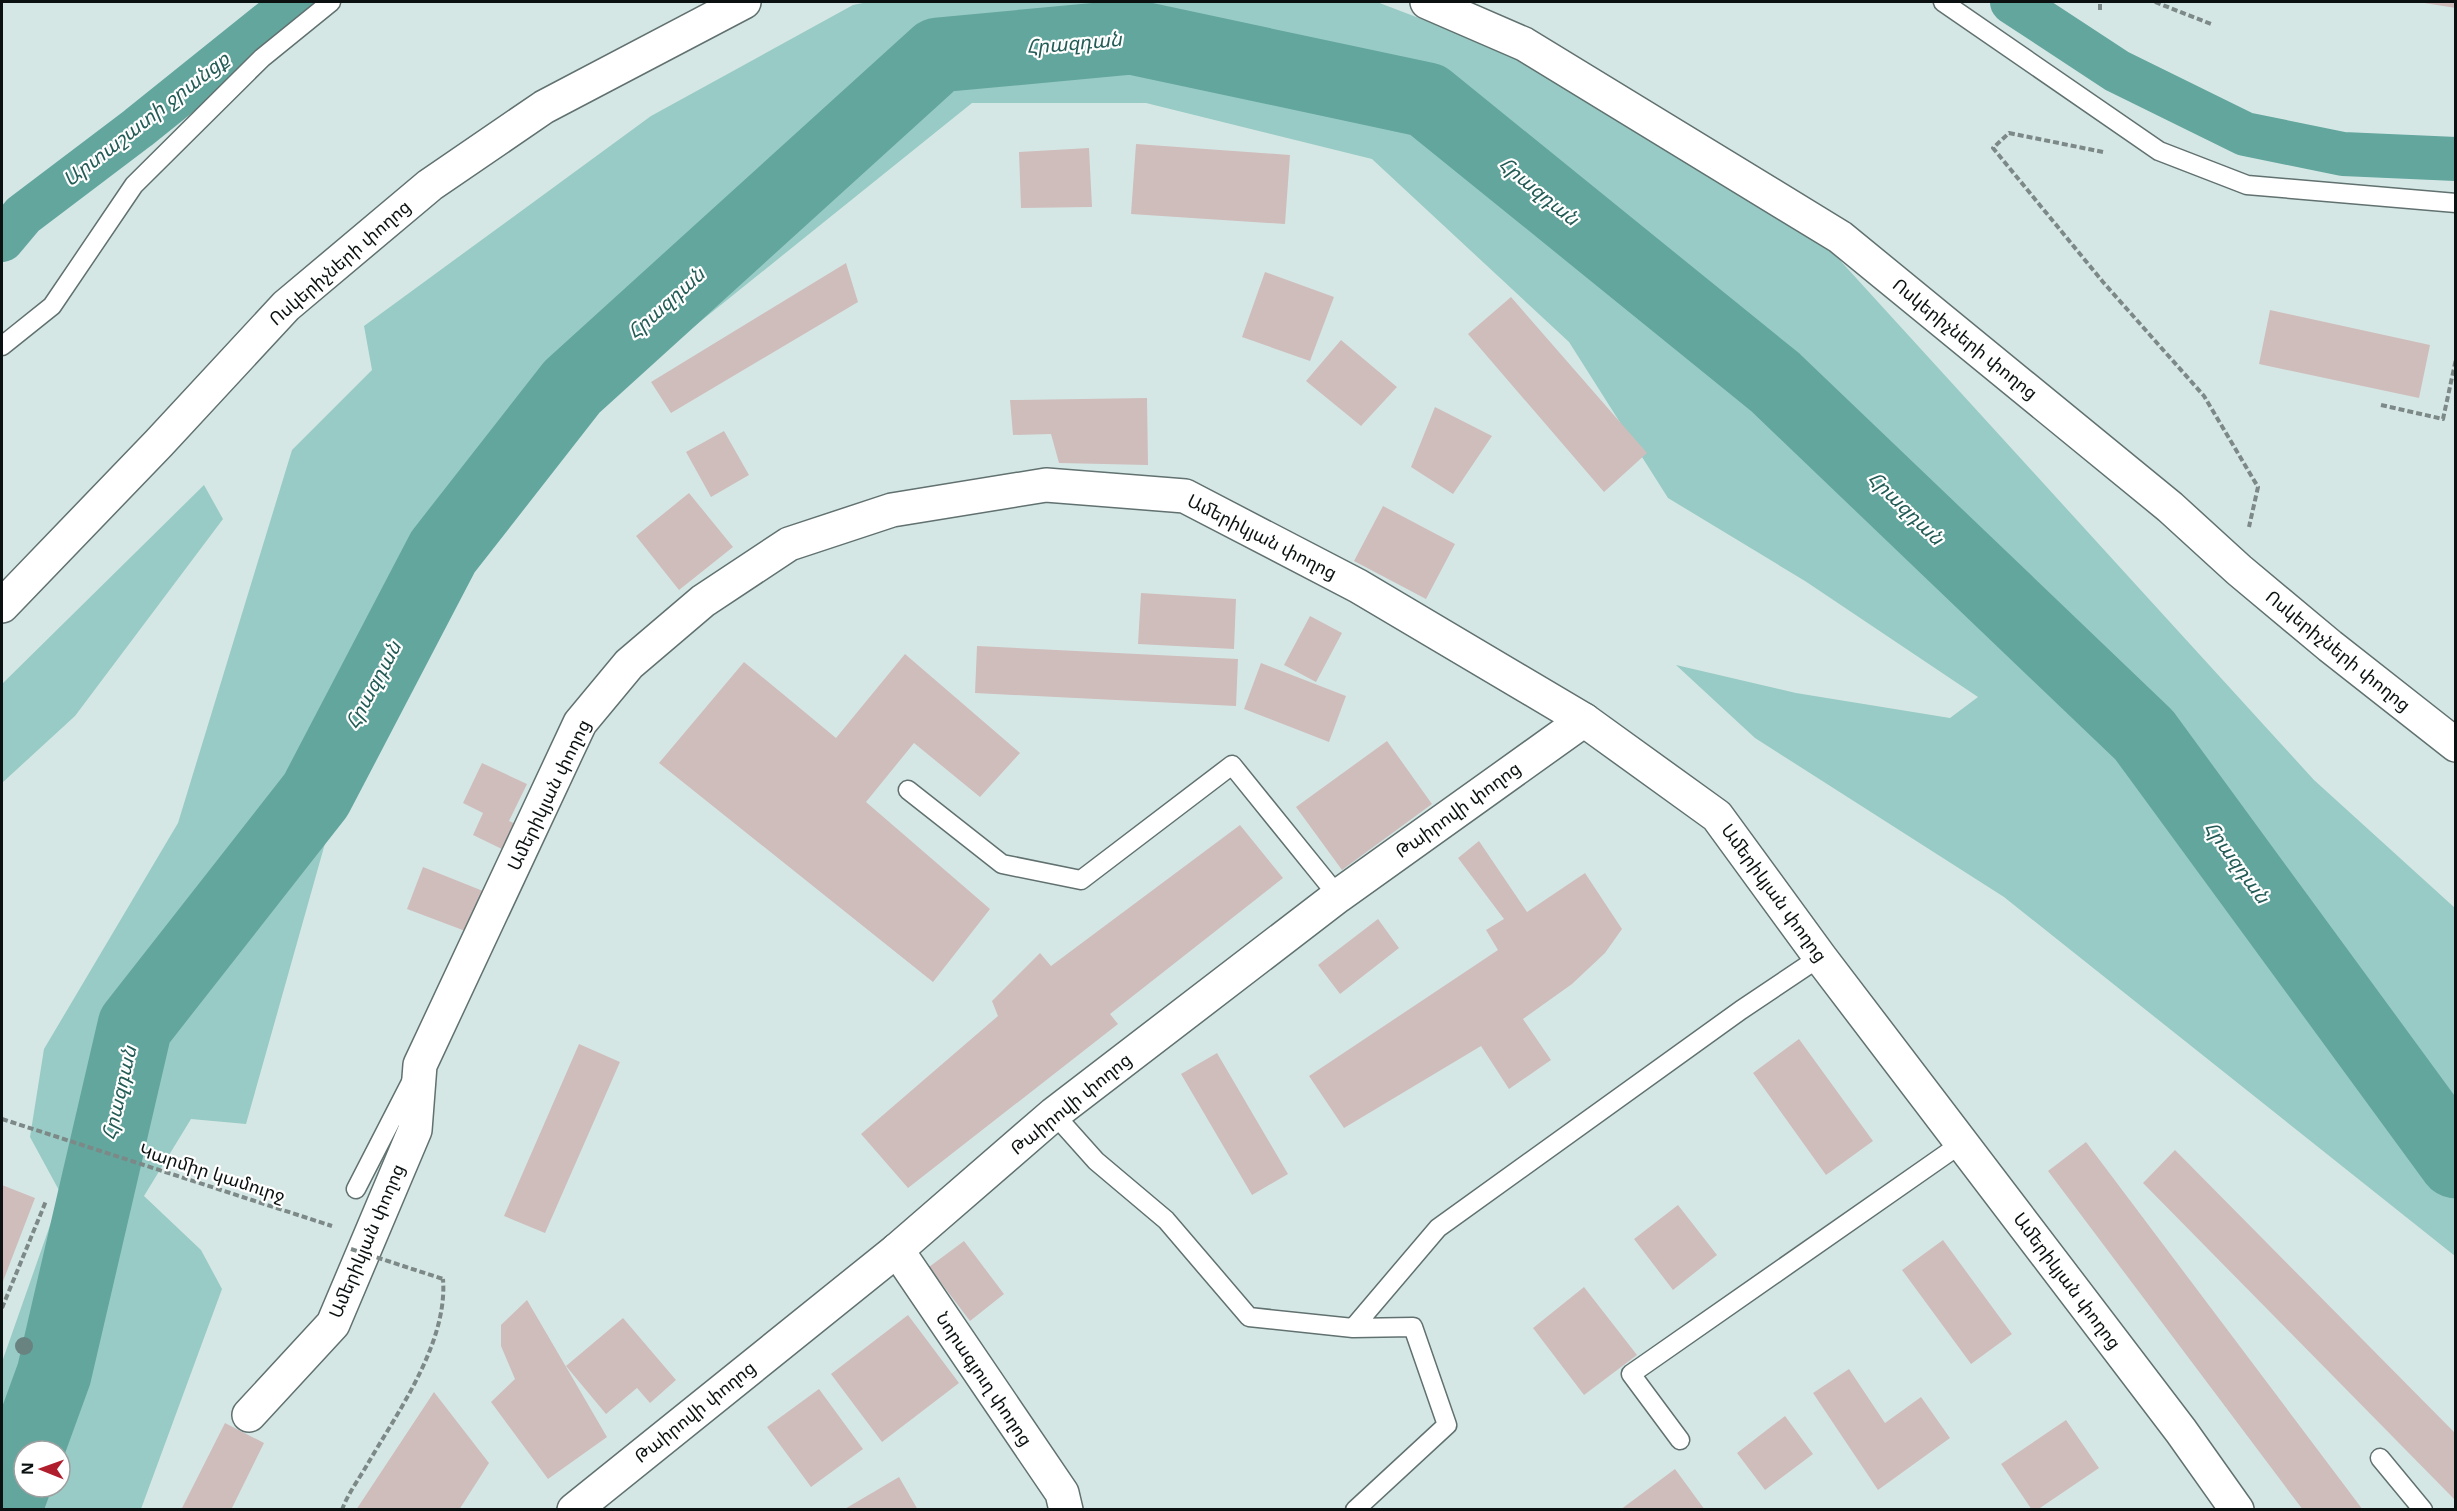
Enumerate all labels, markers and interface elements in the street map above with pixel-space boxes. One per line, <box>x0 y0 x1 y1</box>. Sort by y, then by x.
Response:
water label: Հրազդան <box>1025 25 1124 60</box>
water label: Արտաշատի ջրանցք <box>57 44 235 192</box>
water label: Հրազդան <box>1494 150 1586 232</box>
street label: Ոսկերիչների փողոց <box>264 194 415 330</box>
water label: Հրազդան <box>621 260 711 345</box>
street label: Ոսկերիչների փողոց <box>1888 272 2043 404</box>
water label: Հրազդան <box>1863 465 1951 551</box>
street label: Ամերիկյան փողոց <box>1183 488 1342 584</box>
street label: Ոսկերիչների փողոց <box>2261 584 2416 716</box>
water label: Հրազդան <box>338 635 407 733</box>
street label: Ամերիկյան փողոց <box>501 715 595 874</box>
street label: Թաիրովի փողոց <box>1390 756 1525 863</box>
water label: Հրազդան <box>2198 815 2277 909</box>
street label: Ամերիկյան փողոց <box>1717 819 1833 966</box>
water label: Հրազդան <box>95 1042 143 1143</box>
street label: Թաիրովի փողոց <box>1005 1047 1136 1160</box>
street label: Կարմիր կամուրջ <box>136 1137 288 1207</box>
street label: Ամերիկյան փողոց <box>323 1160 409 1321</box>
street label: Ամերիկյան փողոց <box>2008 1207 2127 1354</box>
street label: Նորագյուղ փողոց <box>931 1307 1039 1450</box>
street label: Թաիրովի փողոց <box>629 1355 760 1468</box>
north arrow <box>12 1439 72 1499</box>
text: N <box>16 1462 38 1475</box>

